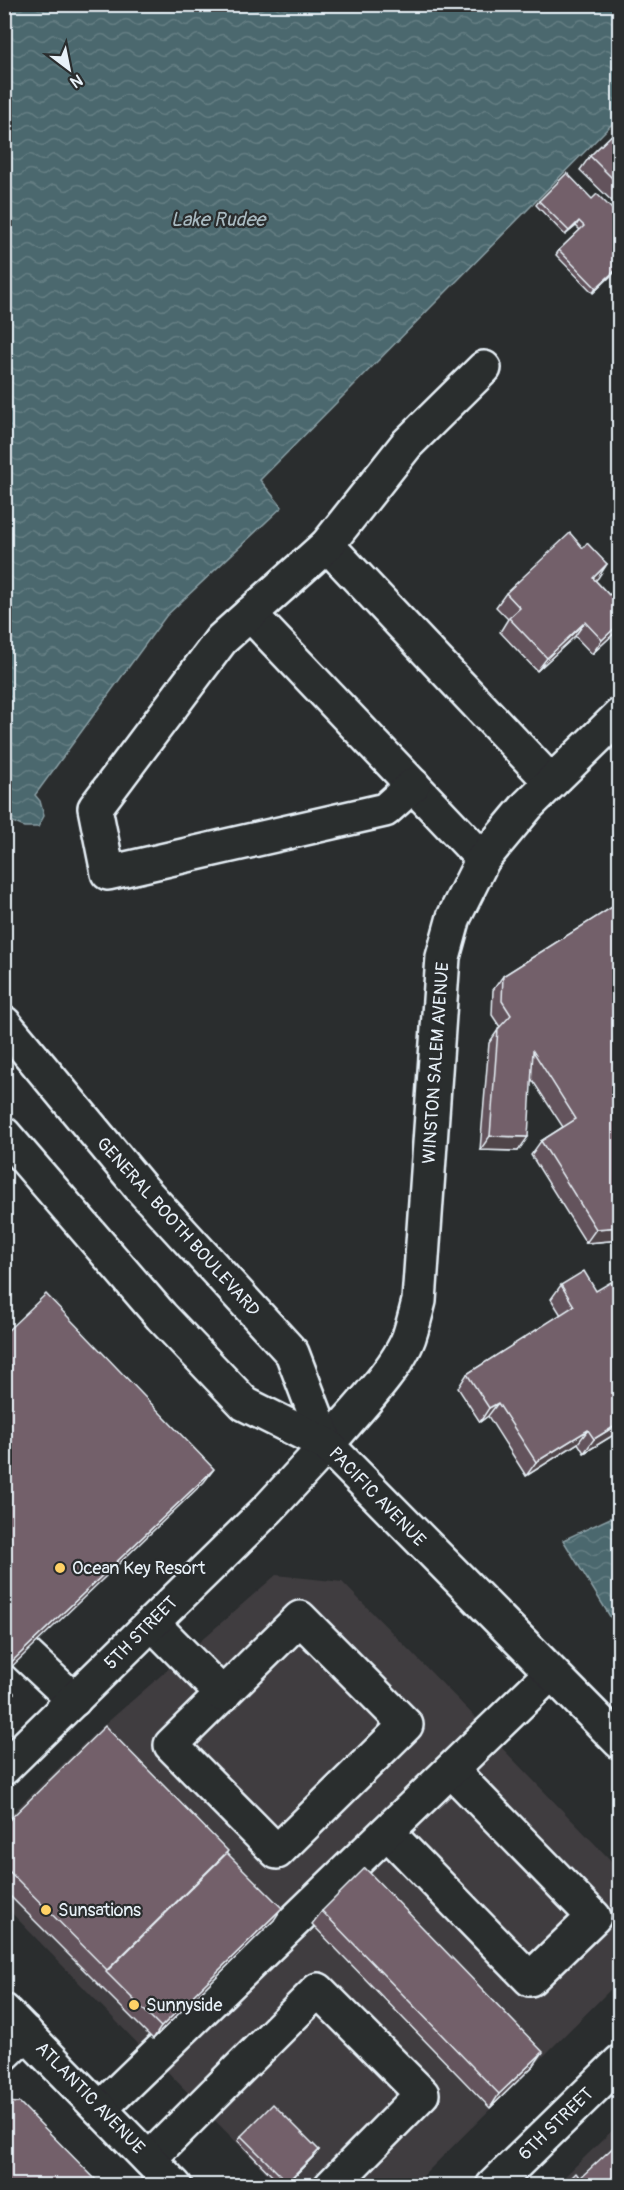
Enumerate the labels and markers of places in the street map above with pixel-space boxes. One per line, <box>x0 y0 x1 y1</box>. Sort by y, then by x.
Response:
place label: Ocean Key Resort <box>72 1557 206 1580</box>
marker: Ocean Key Resort <box>53 1561 67 1575</box>
place label: Sunsations <box>58 1899 141 1922</box>
marker: Sunsations <box>39 1903 53 1917</box>
place label: Sunnyside <box>146 1994 222 2017</box>
marker: Sunnyside <box>127 1998 141 2012</box>

